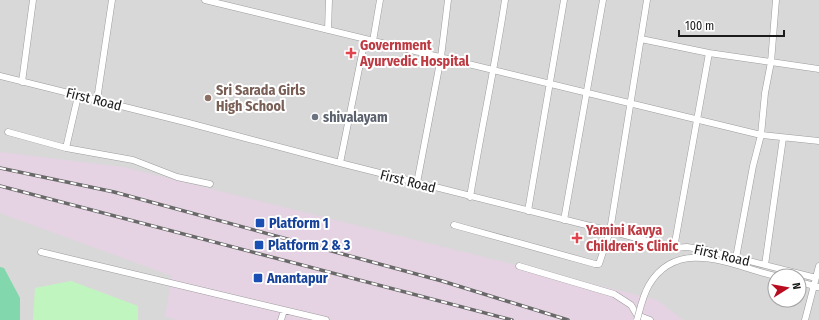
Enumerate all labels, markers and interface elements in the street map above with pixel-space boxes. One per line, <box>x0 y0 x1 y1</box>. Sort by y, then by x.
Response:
scale bar <box>679 12 784 38</box>
text: 100 m <box>685 19 714 33</box>
place label: Government Ayurvedic Hospital <box>359 37 469 70</box>
marker: Government Ayurvedic Hospital <box>345 47 357 59</box>
place label: Sri Sarada Girls High School <box>216 82 305 115</box>
street label: First Road <box>64 84 123 115</box>
marker: Sri Sarada Girls High School <box>203 93 213 103</box>
place label: shivalayam <box>323 109 388 126</box>
marker: shivalayam <box>310 112 320 122</box>
street label: First Road <box>378 166 437 197</box>
place label: Platform 1 <box>269 215 329 232</box>
marker: Platform 1 <box>254 217 266 229</box>
place label: Yamini Kavya Children's Clinic <box>585 222 679 255</box>
marker: Yamini Kavya Children's Clinic <box>571 232 583 244</box>
place label: Platform 2 & 3 <box>268 237 351 254</box>
marker: Platform 2 & 3 <box>253 239 265 251</box>
street label: First Road <box>692 241 751 270</box>
north arrow <box>767 268 807 308</box>
place label: Anantapur <box>266 270 329 287</box>
marker: Anantapur <box>252 272 264 284</box>
text: N <box>789 282 803 291</box>

